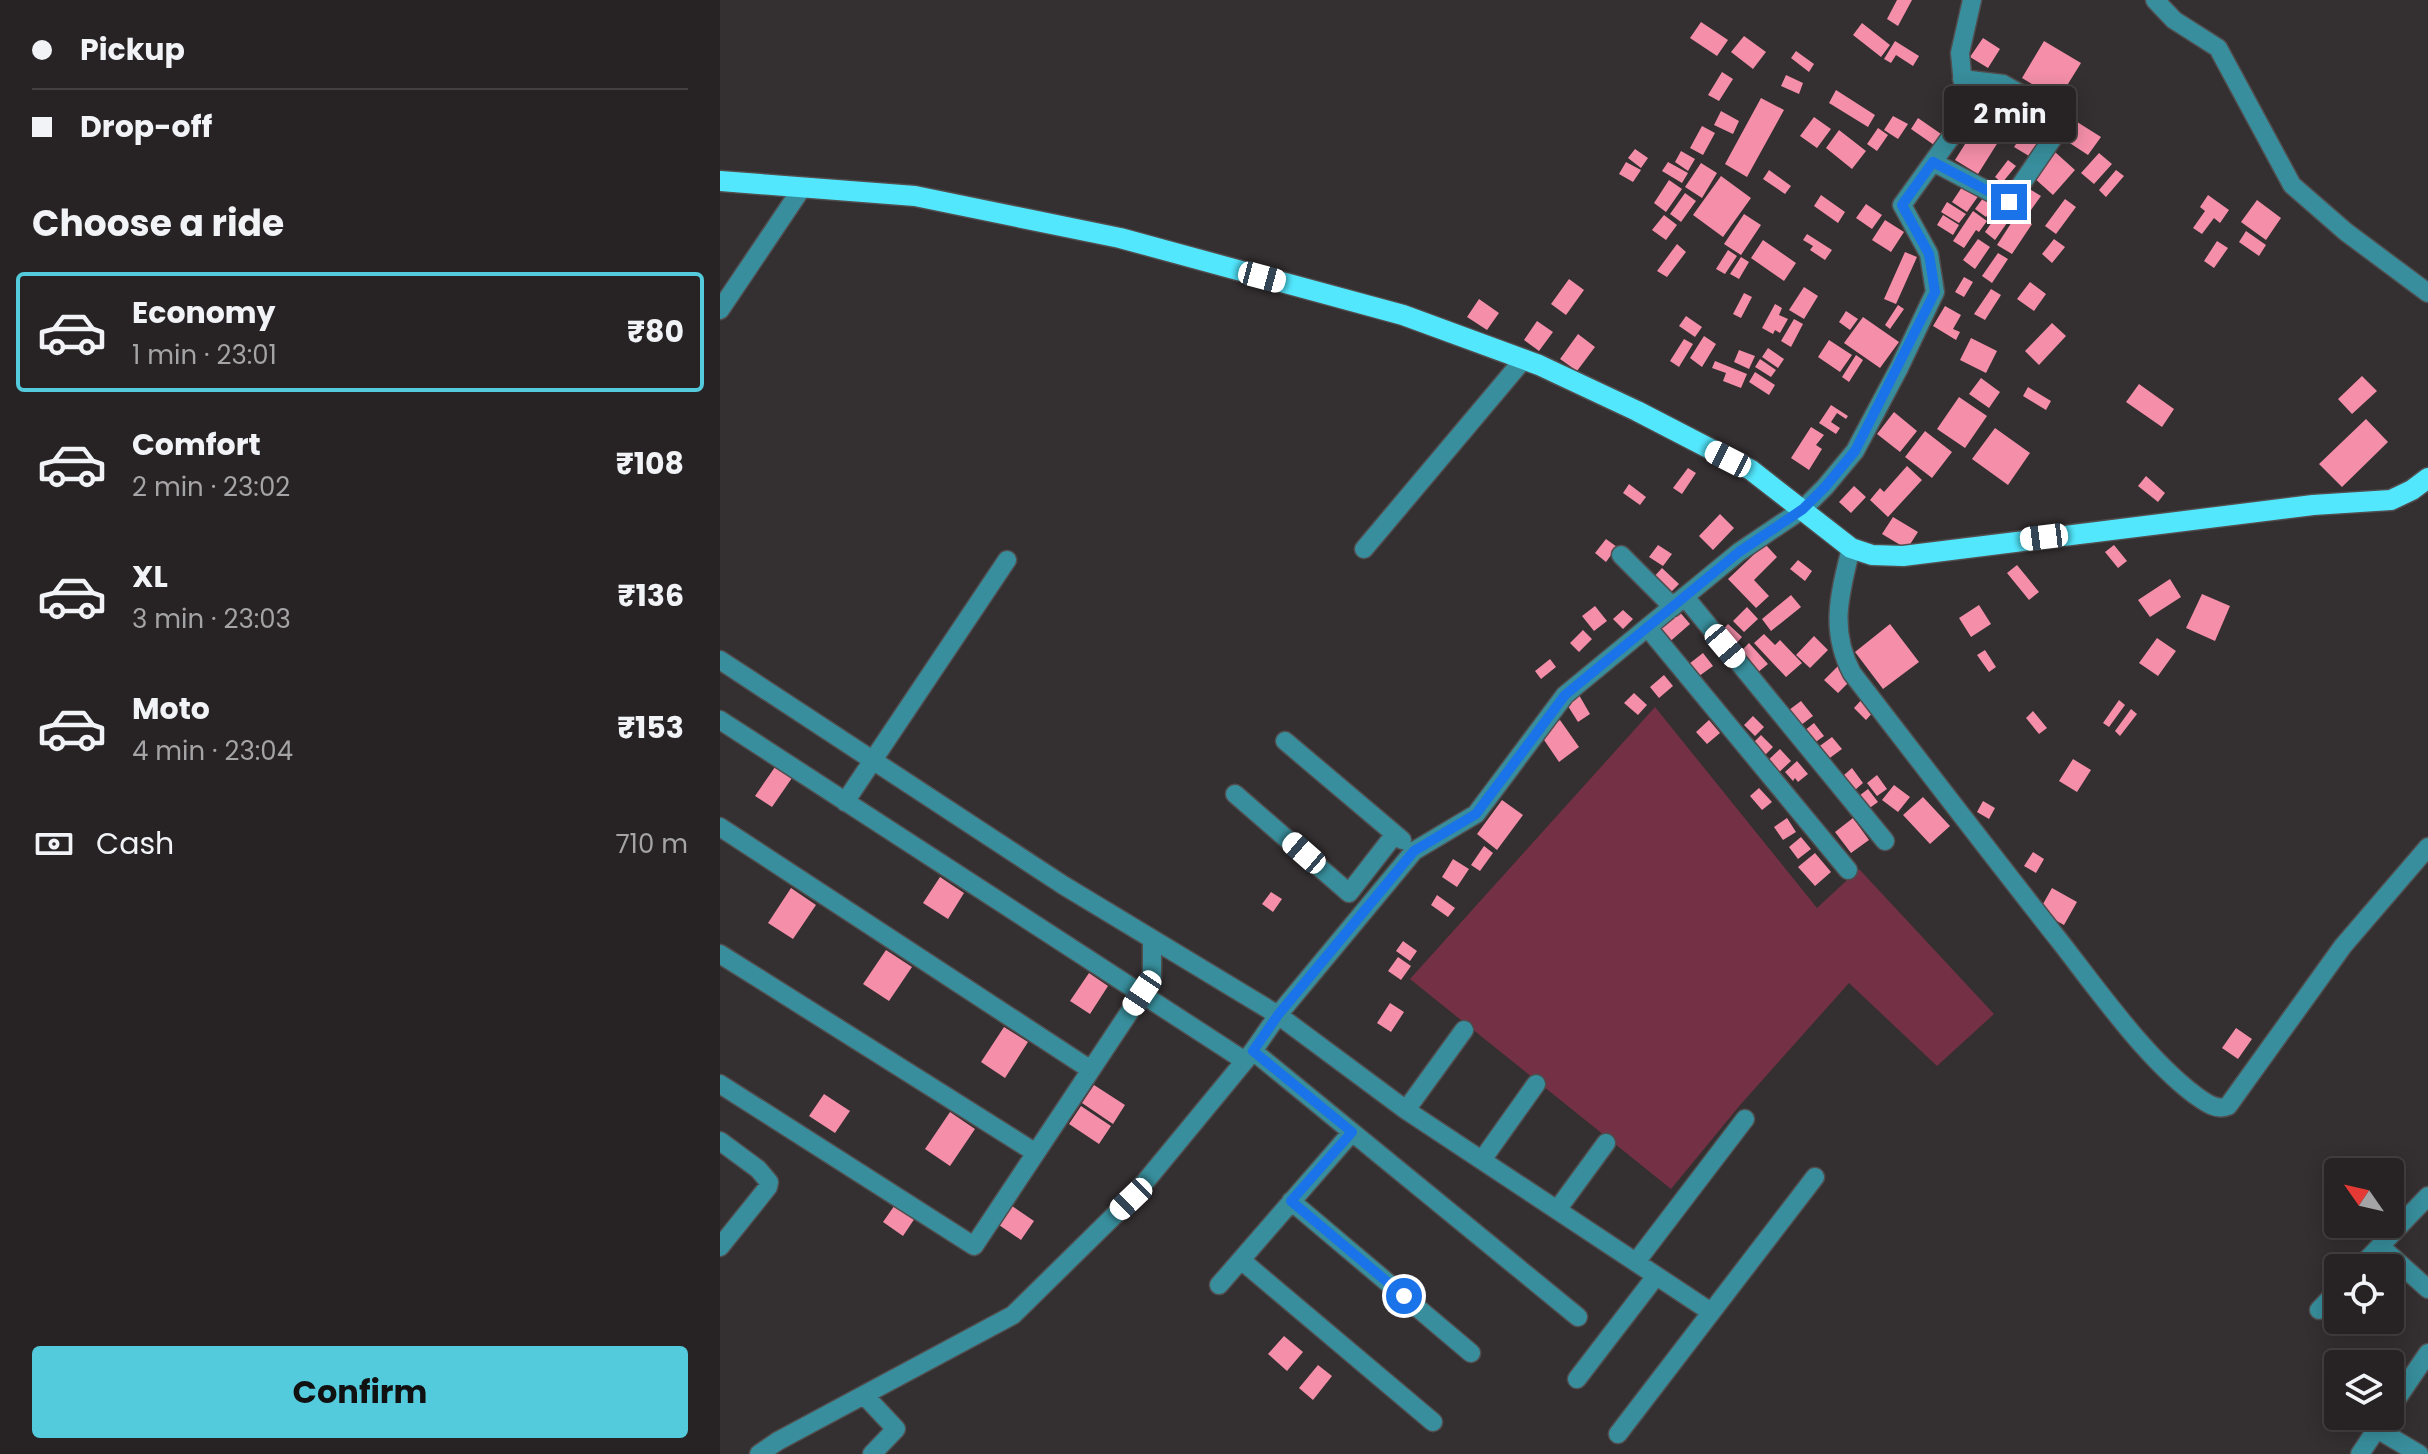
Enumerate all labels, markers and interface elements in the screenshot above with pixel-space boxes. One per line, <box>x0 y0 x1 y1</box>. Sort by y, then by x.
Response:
text: Pickup <box>80 28 185 71</box>
callout: 2 min <box>1943 86 2075 142</box>
text: 2 min <box>1973 96 2047 132</box>
text: Drop-off <box>80 105 212 148</box>
route end <box>1991 184 2027 220</box>
text: Choose a ride <box>32 198 284 249</box>
car <box>1236 259 1288 295</box>
text: Economy <box>132 291 276 334</box>
icon: car <box>36 296 108 368</box>
text: ₹80 <box>627 310 684 353</box>
text: 1 min · 23:01 <box>132 337 277 373</box>
text: Comfort <box>132 423 261 466</box>
icon: car <box>36 428 108 500</box>
car <box>1701 437 1755 481</box>
text: ₹108 <box>616 442 684 485</box>
text: 2 min · 23:02 <box>132 469 290 505</box>
car <box>2019 522 2069 552</box>
text: XL <box>132 555 168 598</box>
icon: car <box>36 560 108 632</box>
text: ₹136 <box>618 574 684 617</box>
text: 3 min · 23:03 <box>132 601 291 637</box>
car <box>1700 620 1750 672</box>
text: Moto <box>132 687 210 730</box>
icon: car <box>36 692 108 764</box>
text: ₹153 <box>617 706 684 749</box>
text: 4 min · 23:04 <box>132 733 293 769</box>
icon: cash <box>32 822 76 866</box>
text: Cash <box>96 822 174 865</box>
text: 710 m <box>615 826 688 862</box>
car <box>1278 828 1330 878</box>
car <box>1119 966 1165 1020</box>
north arrow <box>2324 1158 2404 1238</box>
map controls <box>2324 1158 2404 1430</box>
car <box>1105 1174 1157 1224</box>
button: locate <box>2324 1254 2404 1334</box>
route start <box>1386 1278 1422 1314</box>
button: Confirm <box>32 1346 688 1438</box>
button: layers <box>2324 1350 2404 1430</box>

